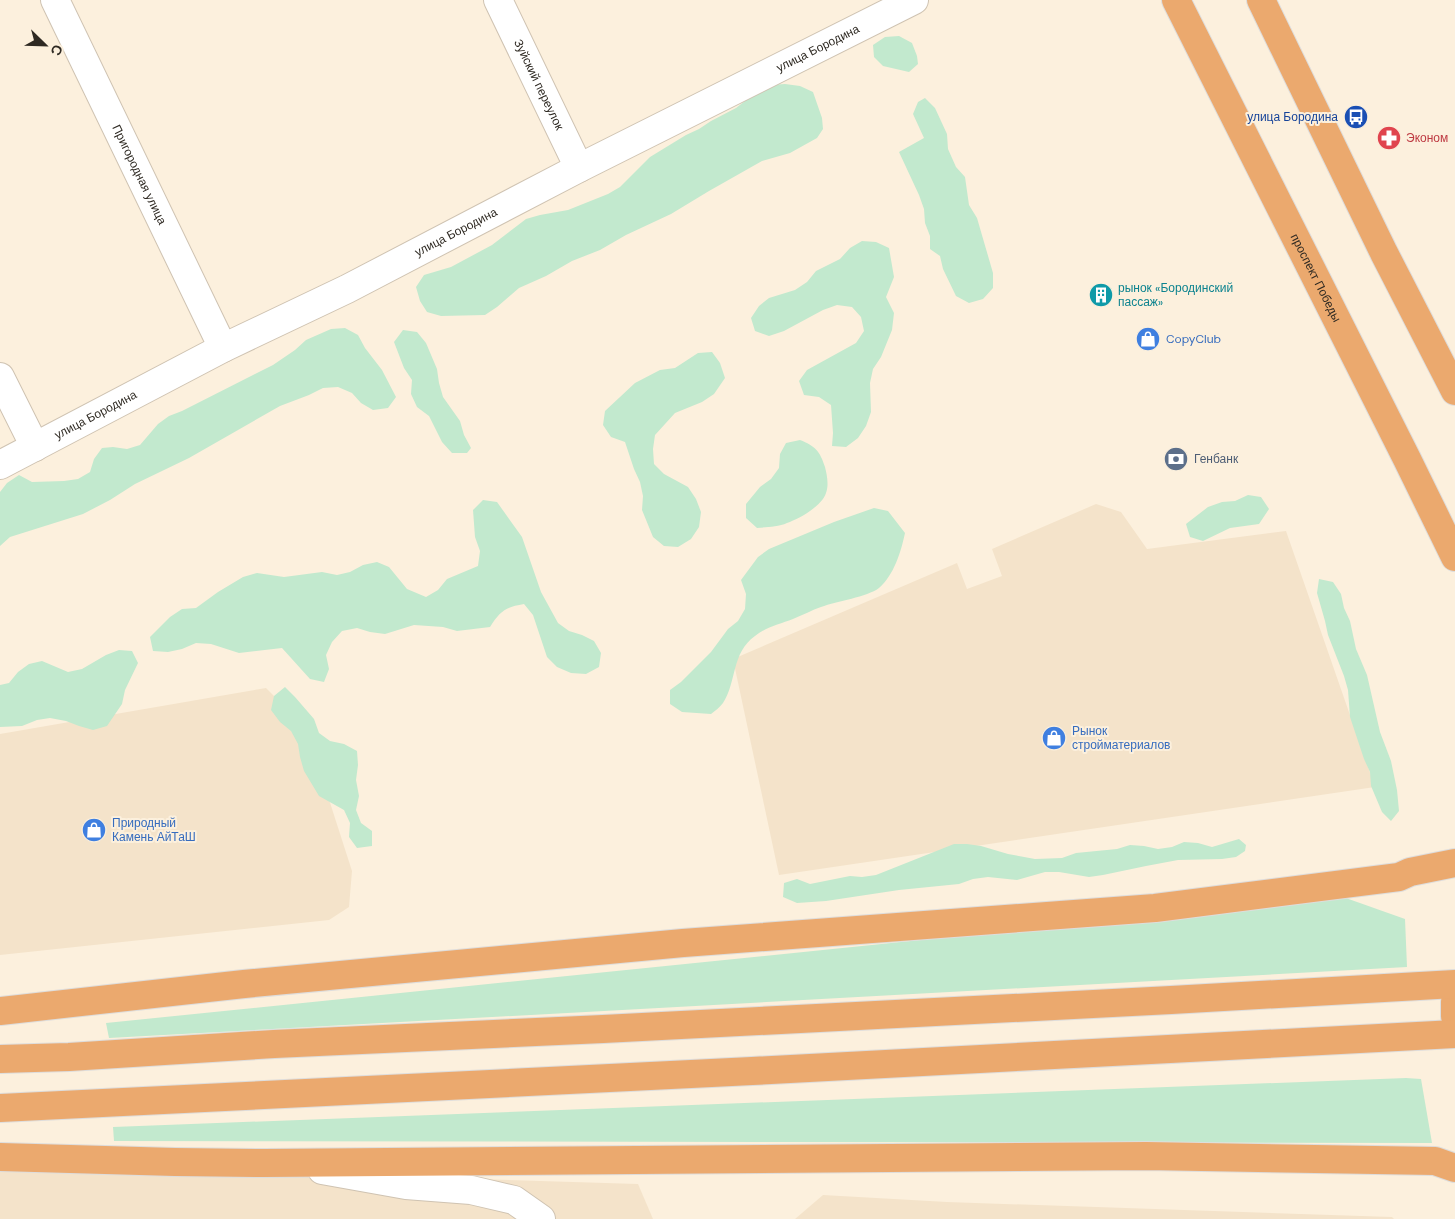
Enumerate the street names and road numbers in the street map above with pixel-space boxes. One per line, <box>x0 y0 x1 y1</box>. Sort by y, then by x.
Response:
street label: улица Бородина <box>774 21 862 76</box>
street label: Зуйский переулок <box>510 37 568 133</box>
street label: Пригородная улица <box>108 122 170 228</box>
street label: улица Бородина <box>412 204 500 260</box>
street label: проспект Победы <box>1287 231 1345 325</box>
street label: улица Бородина <box>52 386 140 443</box>

